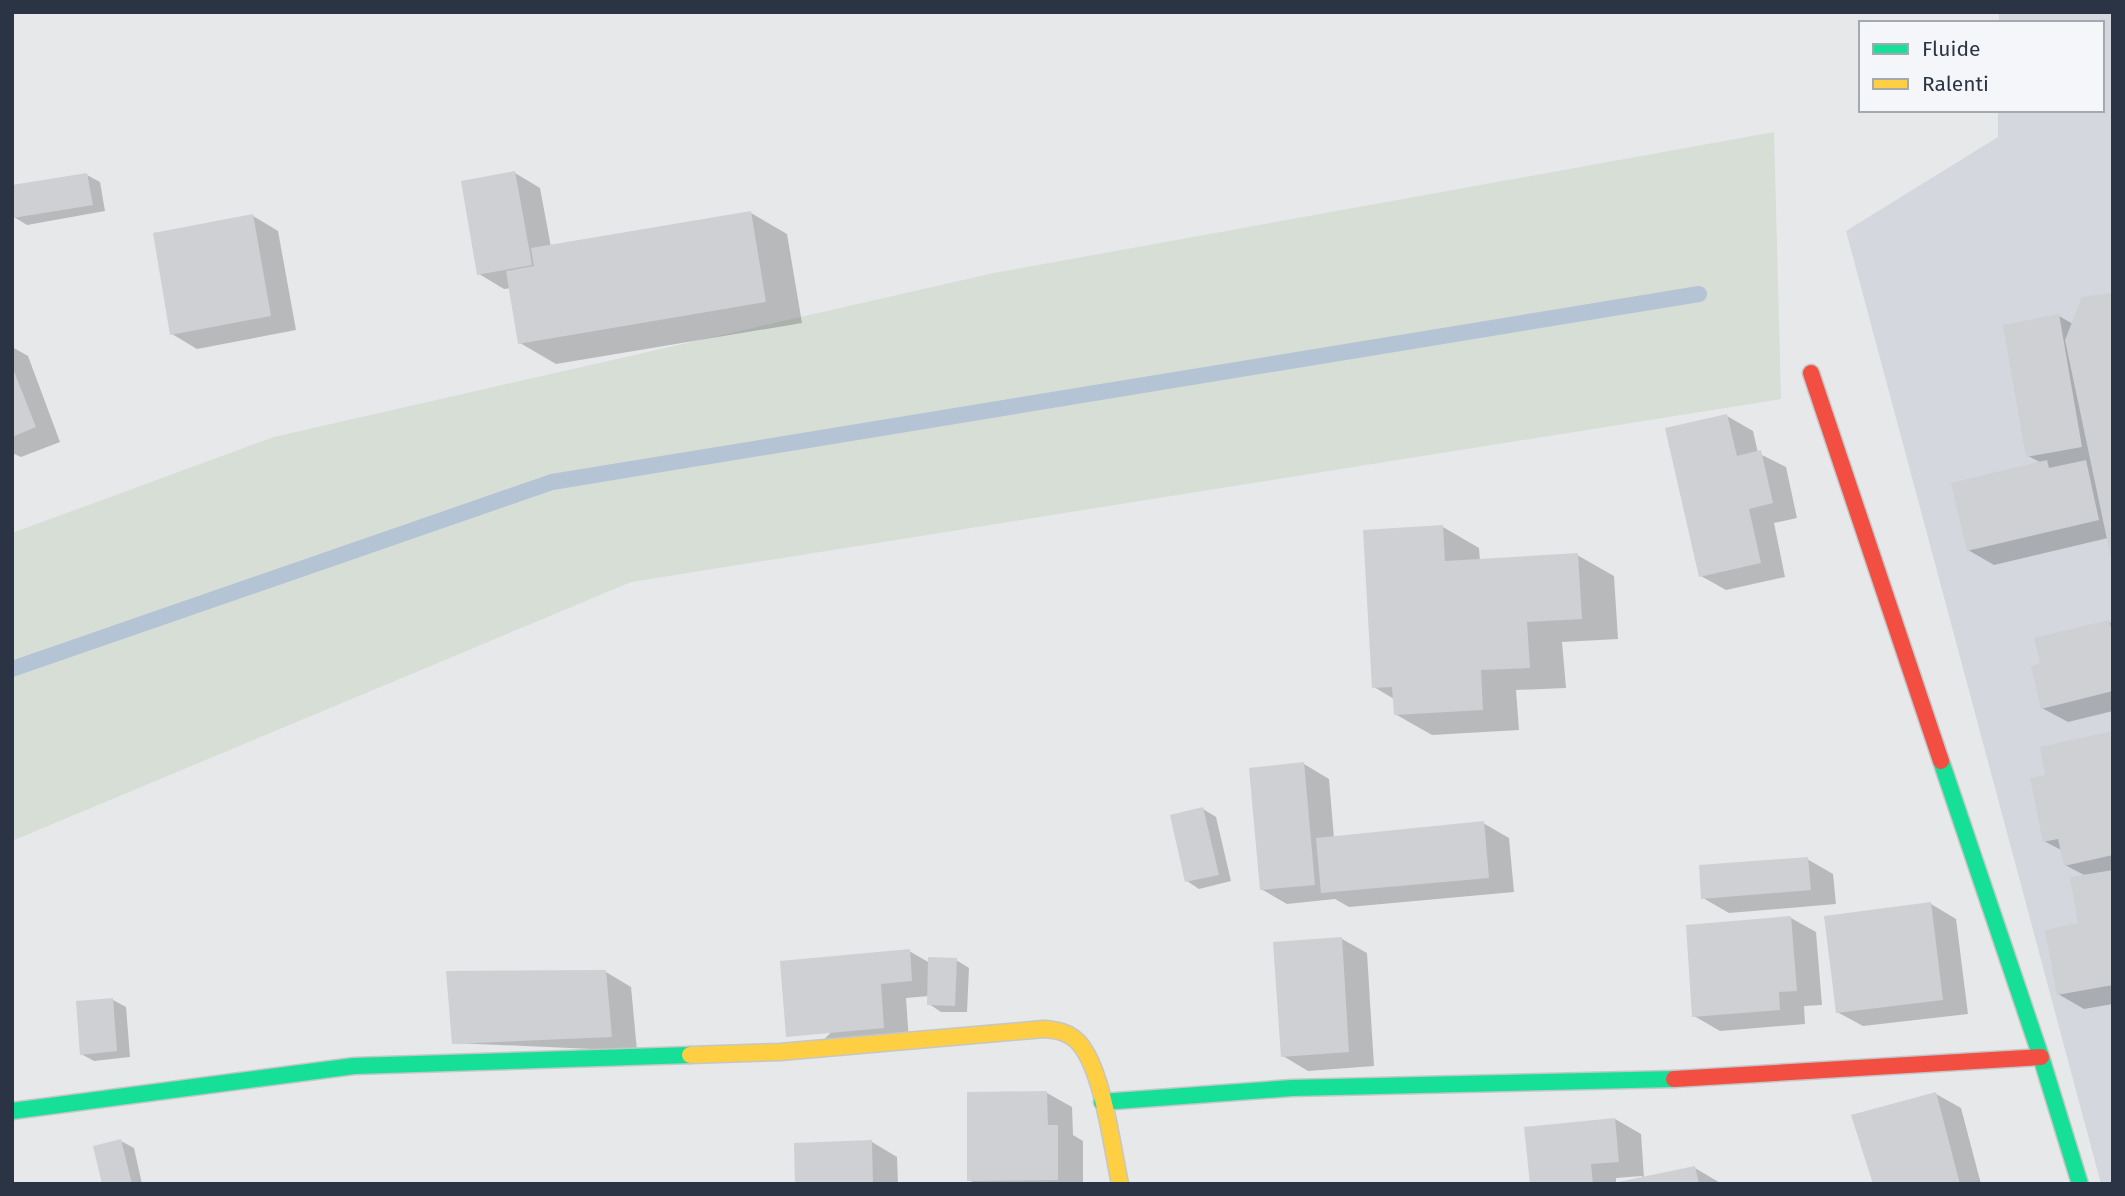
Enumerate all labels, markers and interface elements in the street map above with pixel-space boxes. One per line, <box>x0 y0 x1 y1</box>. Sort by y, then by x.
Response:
legend <box>1859 21 2104 112</box>
text: Fluide <box>1922 36 1980 62</box>
text: Ralenti <box>1922 71 1989 97</box>

